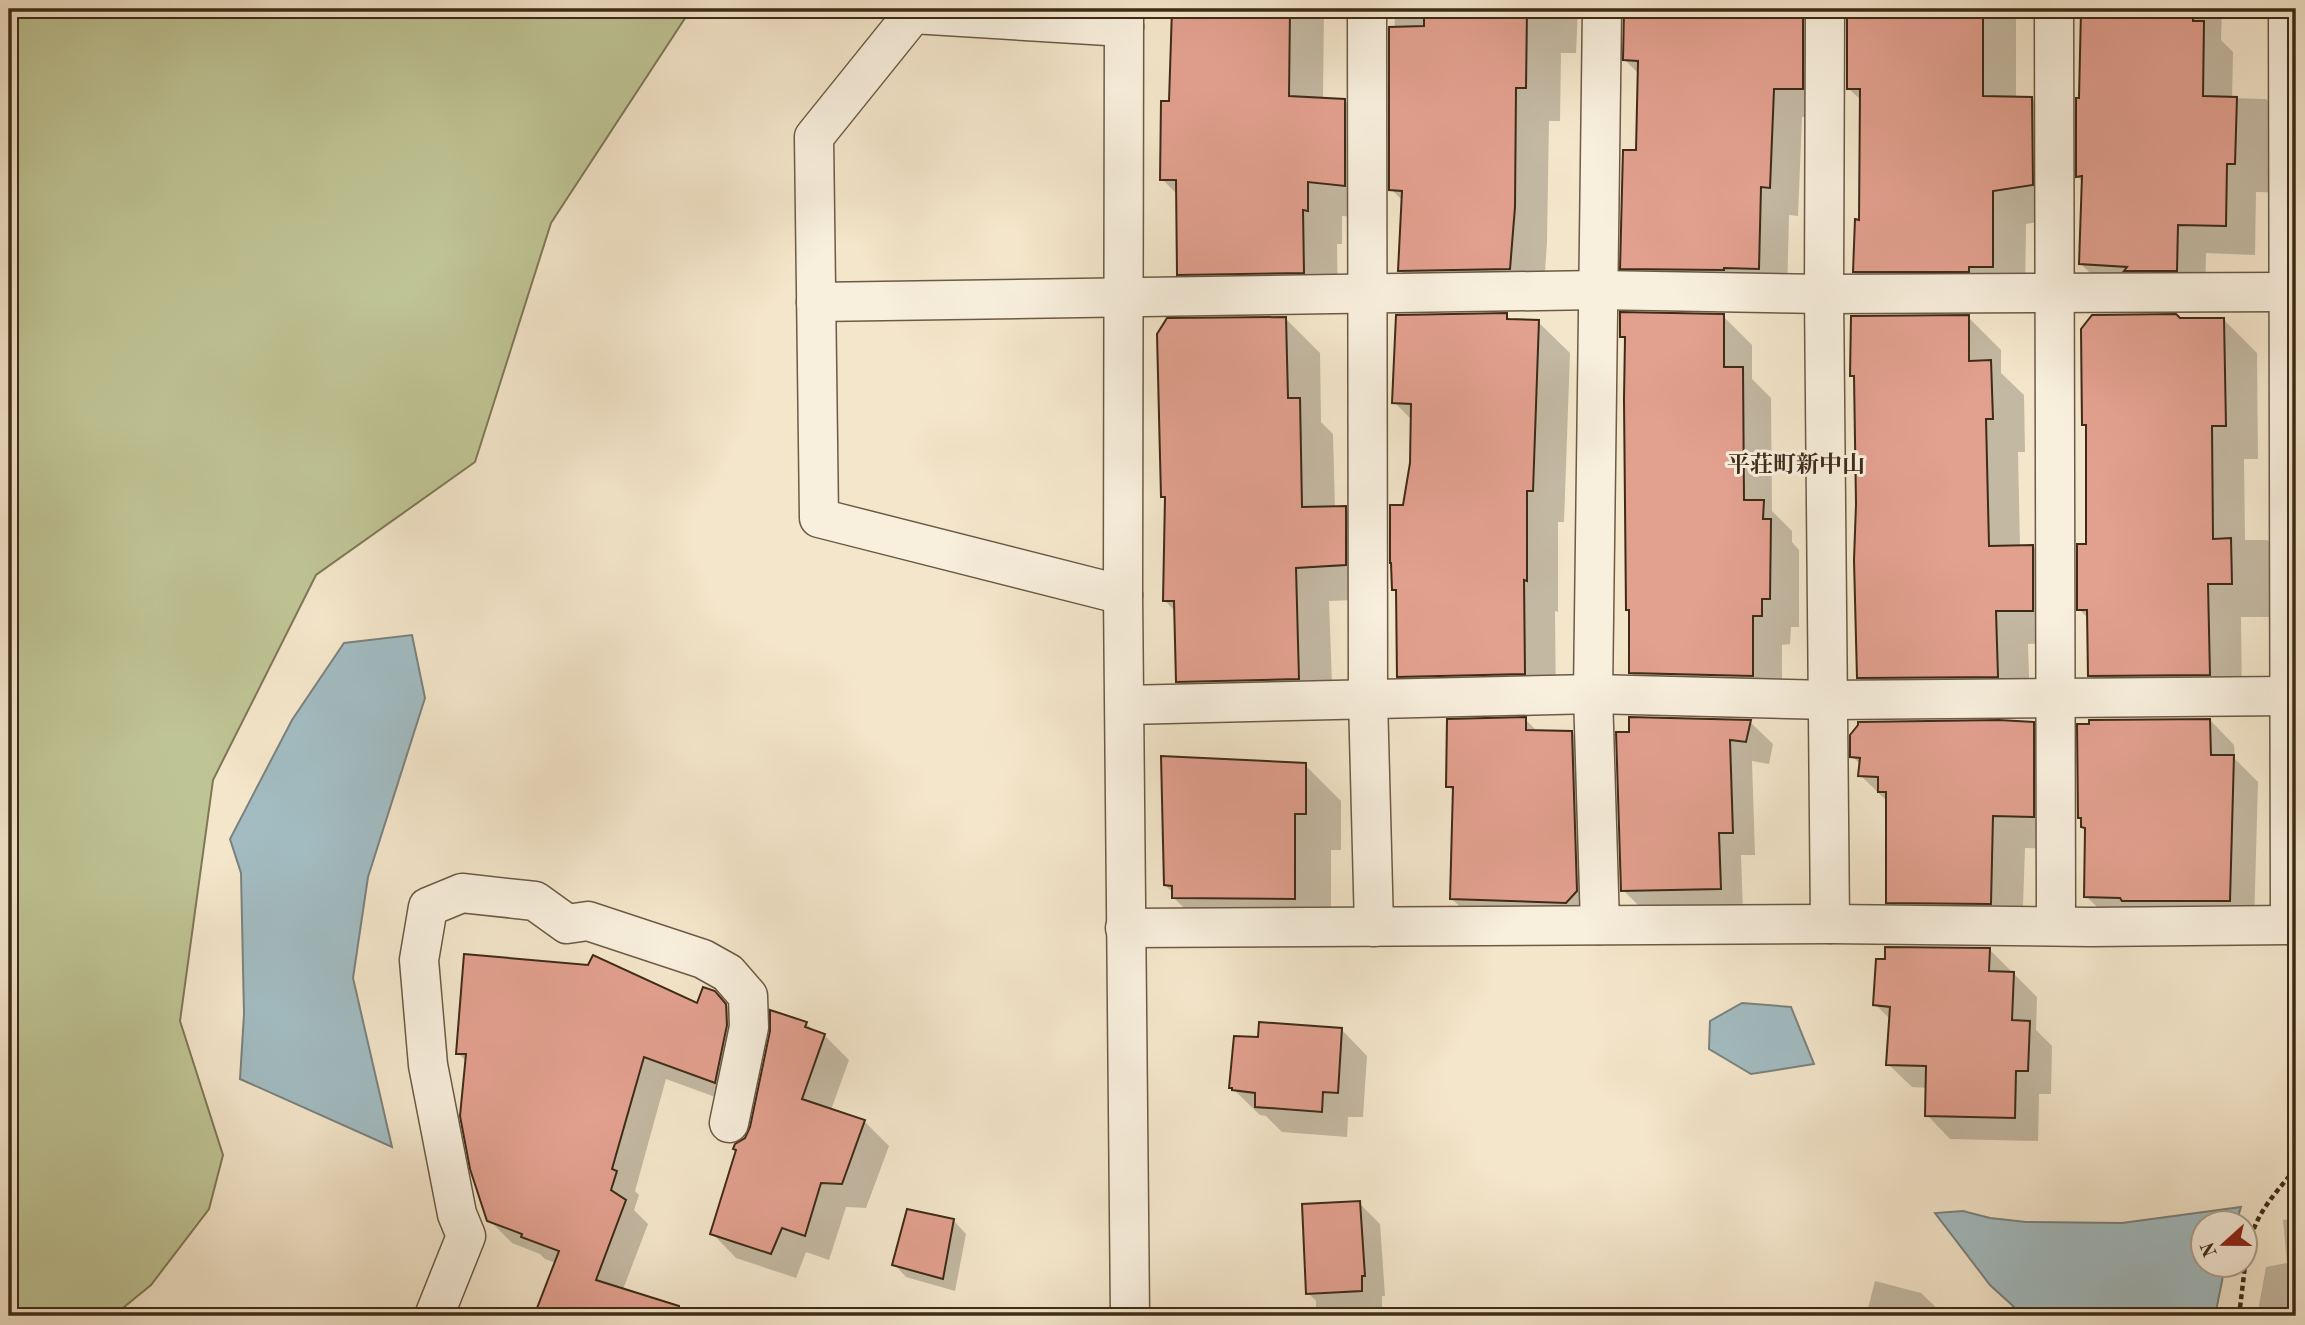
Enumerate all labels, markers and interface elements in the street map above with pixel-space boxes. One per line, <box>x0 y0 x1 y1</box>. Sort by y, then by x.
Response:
district label: 平荘町新中山 <box>1727 452 1865 477</box>
north arrow <box>2190 1210 2260 1280</box>
text: N <box>2199 1239 2222 1259</box>

